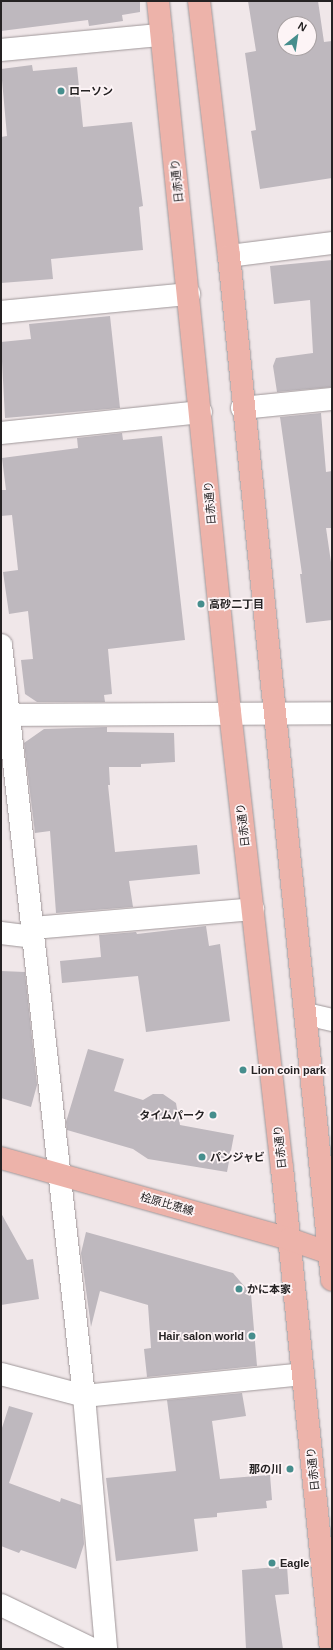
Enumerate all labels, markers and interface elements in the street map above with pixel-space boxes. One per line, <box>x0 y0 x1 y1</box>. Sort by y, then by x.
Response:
north arrow <box>277 16 317 56</box>
text: N <box>296 19 309 34</box>
place label: ローソン <box>69 84 113 98</box>
marker: ローソン <box>56 86 66 96</box>
street label: 日赤通り <box>168 158 186 204</box>
street label: 日赤通り <box>202 481 218 525</box>
place label: 高砂二丁目 <box>209 597 264 611</box>
marker: 高砂二丁目 <box>196 599 206 609</box>
street label: 日赤通り <box>234 802 252 848</box>
place label: Lion coin park <box>251 1063 326 1077</box>
marker: Lion coin park <box>238 1065 248 1075</box>
place label: タイムパーク <box>139 1108 205 1122</box>
marker: タイムパーク <box>208 1110 218 1120</box>
street label: 日赤通り <box>271 1124 289 1170</box>
place label: パンジャビ <box>210 1150 265 1164</box>
marker: パンジャビ <box>197 1152 207 1162</box>
street label: 桧原比恵線 <box>139 1190 195 1218</box>
place label: かに本家 <box>247 1282 291 1296</box>
marker: かに本家 <box>234 1284 244 1294</box>
place label: Hair salon world <box>158 1329 244 1343</box>
marker: Hair salon world <box>247 1331 257 1341</box>
street label: 日赤通り <box>304 1446 322 1492</box>
place label: 那の川 <box>249 1462 282 1476</box>
marker: 那の川 <box>285 1464 295 1474</box>
place label: Eagle <box>280 1556 309 1570</box>
marker: Eagle <box>267 1558 277 1568</box>

